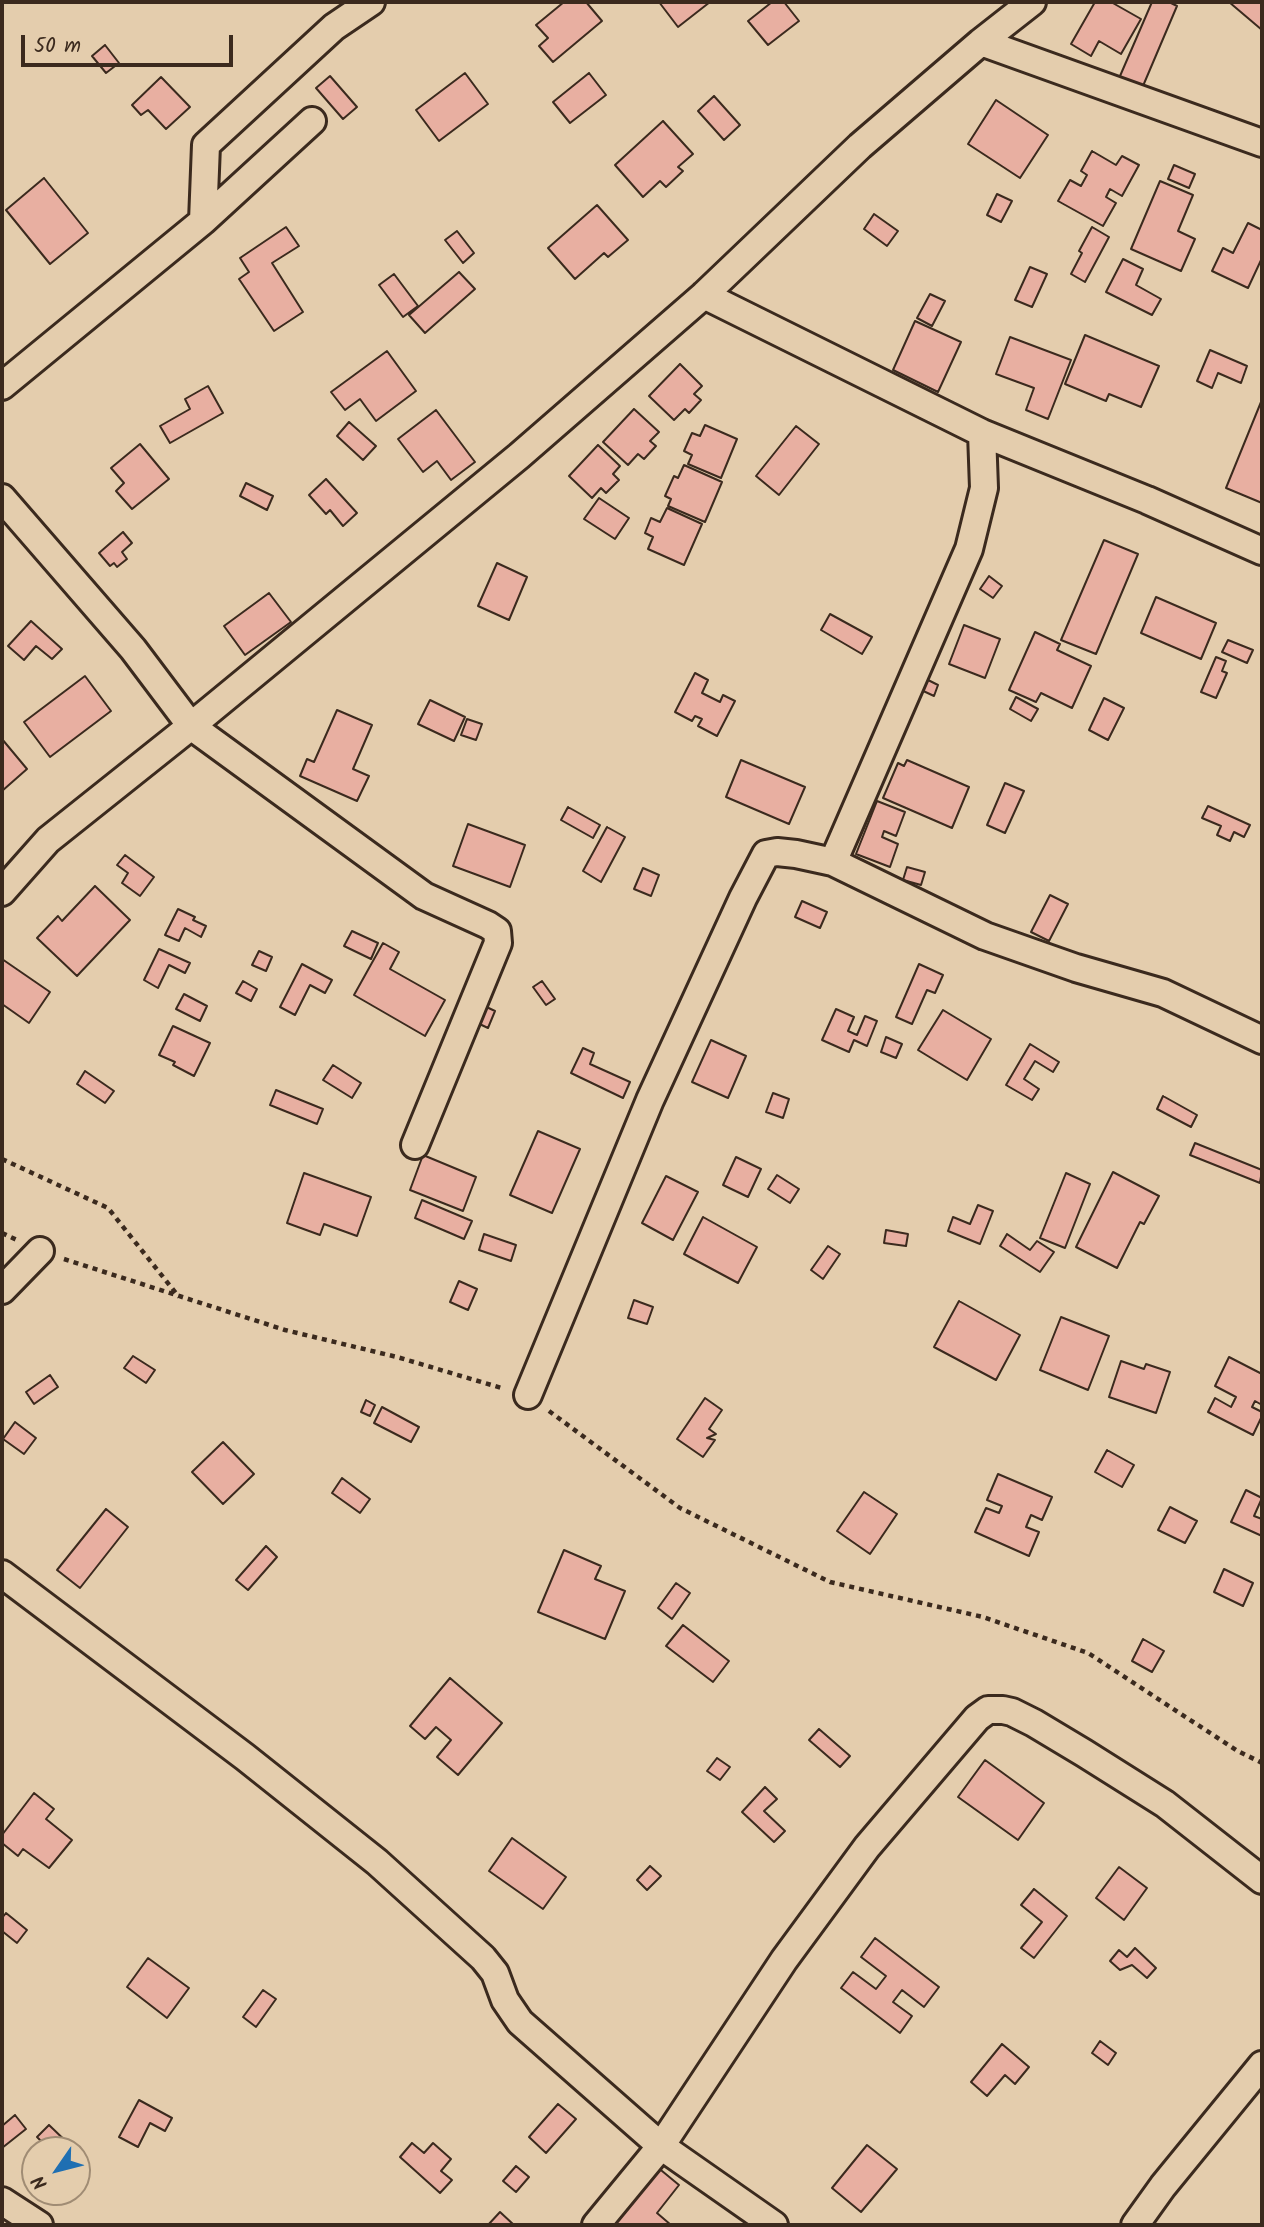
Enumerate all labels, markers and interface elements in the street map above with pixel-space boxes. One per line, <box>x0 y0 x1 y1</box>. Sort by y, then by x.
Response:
scale bar <box>24 21 236 65</box>
text: 50 m <box>34 30 81 63</box>
north arrow <box>21 2136 91 2206</box>
text: N <box>25 2168 56 2195</box>

